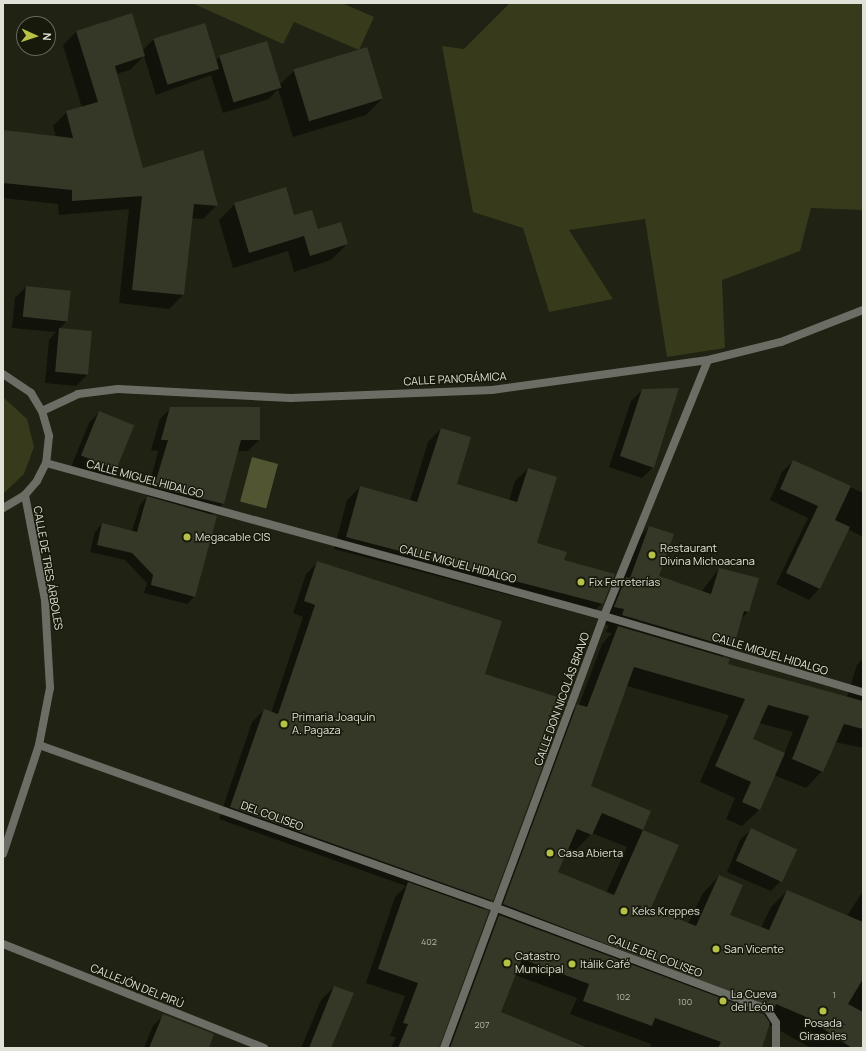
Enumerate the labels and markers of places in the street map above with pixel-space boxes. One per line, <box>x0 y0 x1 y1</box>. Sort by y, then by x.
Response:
place label: Megacable CIS <box>195 530 270 544</box>
marker: Megacable CIS <box>182 532 192 542</box>
place label: Restaurant Divina Michoacana <box>660 542 755 568</box>
marker: Restaurant Divina Michoacana <box>647 550 657 560</box>
place label: Fix Ferreterías <box>589 575 660 589</box>
marker: Fix Ferreterías <box>576 577 586 587</box>
place label: Primaria Joaquin A. Pagaza <box>292 711 375 737</box>
marker: Primaria Joaquin A. Pagaza <box>279 719 289 729</box>
place label: Casa Abierta <box>558 846 623 860</box>
marker: Casa Abierta <box>545 848 555 858</box>
place label: Keks Kreppes <box>632 904 700 918</box>
marker: Keks Kreppes <box>619 906 629 916</box>
place label: San Vicente <box>724 942 784 956</box>
marker: San Vicente <box>711 944 721 954</box>
place label: Catastro Municipal <box>515 950 564 976</box>
place label: Itálik Café <box>580 957 630 971</box>
marker: Catastro Municipal <box>502 958 512 968</box>
marker: Itálik Café <box>567 959 577 969</box>
place label: La Cueva del León <box>731 988 777 1014</box>
marker: La Cueva del León <box>718 996 728 1006</box>
marker: Posada Girasoles <box>818 1006 828 1016</box>
place label: Posada Girasoles <box>799 1017 847 1043</box>

